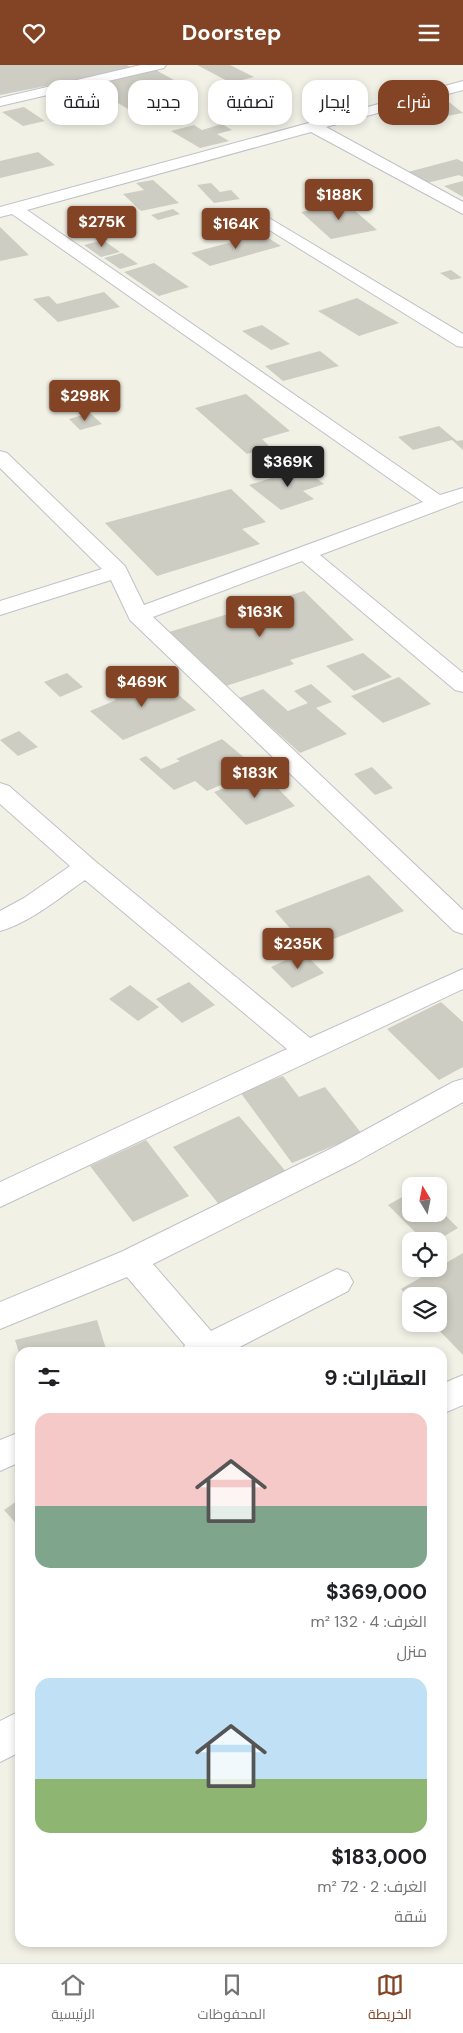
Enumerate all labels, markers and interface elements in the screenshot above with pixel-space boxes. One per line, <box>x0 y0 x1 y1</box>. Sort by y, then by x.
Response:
text: Doorstep <box>182 18 281 47</box>
icon: heart <box>20 19 48 47</box>
icon: menu <box>415 19 443 47</box>
chip: شقة <box>46 80 118 125</box>
chip: جديد <box>128 80 198 125</box>
chip: تصفية <box>208 80 292 125</box>
chip: إيجار <box>302 80 368 125</box>
chip: شراء <box>378 80 449 125</box>
pin: $188K <box>304 179 374 221</box>
text: $188K <box>316 184 362 205</box>
pin: $275K <box>67 205 137 248</box>
pin: $164K <box>201 207 271 250</box>
text: $275K <box>78 211 126 232</box>
text: $164K <box>213 213 259 234</box>
pin: $298K <box>50 379 120 422</box>
text: $298K <box>60 385 110 406</box>
pin: $369K <box>253 445 323 488</box>
text: $369K <box>263 451 313 472</box>
pin: $163K <box>225 595 295 638</box>
text: $163K <box>237 601 283 622</box>
pin: $469K <box>107 665 177 708</box>
text: $469K <box>117 671 167 692</box>
pin: $183K <box>220 757 290 799</box>
text: $183K <box>232 762 278 783</box>
pin: $235K <box>263 927 333 970</box>
text: $235K <box>274 933 322 954</box>
north arrow <box>402 1177 448 1223</box>
map controls <box>402 1177 447 1332</box>
button: locate <box>402 1232 447 1277</box>
button: layers <box>402 1287 447 1332</box>
icon: filters <box>35 1363 63 1391</box>
text: العقارات: 9 <box>324 1364 427 1392</box>
icon: home <box>186 1446 276 1536</box>
text: $369,000 <box>326 1578 427 1606</box>
text: الغرف: 4 · 132 m² <box>310 1611 427 1632</box>
text: منزل <box>397 1641 427 1662</box>
icon: home <box>186 1711 276 1801</box>
text: $183,000 <box>331 1843 427 1871</box>
text: الغرف: 2 · 72 m² <box>317 1876 427 1897</box>
text: شقة <box>394 1906 427 1927</box>
tab: الرئيسية <box>51 1971 95 2027</box>
tab: المحفوظات <box>198 1971 266 2027</box>
tab: الخريطة <box>368 1971 412 2027</box>

